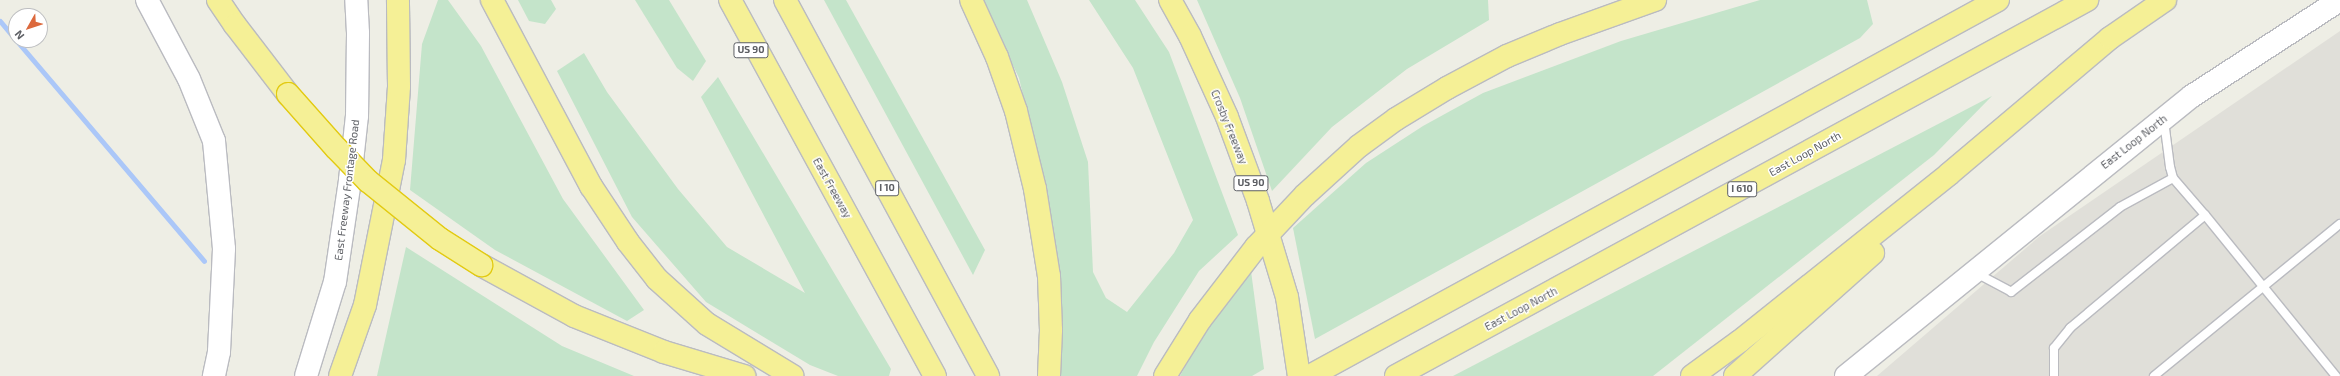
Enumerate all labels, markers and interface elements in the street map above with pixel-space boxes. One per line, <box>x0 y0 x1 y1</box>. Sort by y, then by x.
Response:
north arrow <box>8 8 48 48</box>
text: N <box>12 28 27 42</box>
road number: US 90 <box>733 42 769 58</box>
street label: Crosby Freeway <box>1208 88 1250 166</box>
street label: East Loop North <box>2098 112 2170 172</box>
street label: East Freeway Frontage Road <box>332 119 362 261</box>
street label: East Loop North <box>1767 129 1843 179</box>
street label: East Freeway <box>810 155 854 221</box>
road number: US 90 <box>1233 175 1269 191</box>
road number: I 10 <box>875 180 899 196</box>
road number: I 610 <box>1727 181 1757 197</box>
street label: East Loop North <box>1482 284 1560 334</box>

